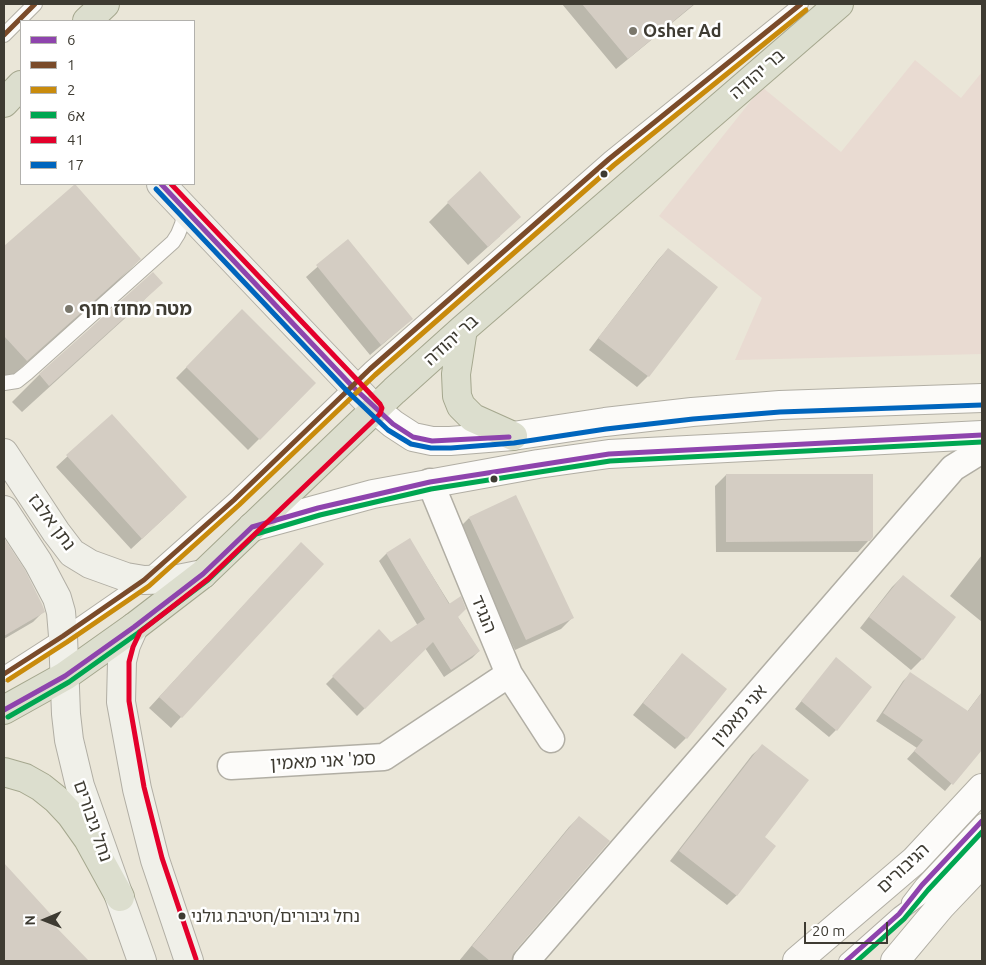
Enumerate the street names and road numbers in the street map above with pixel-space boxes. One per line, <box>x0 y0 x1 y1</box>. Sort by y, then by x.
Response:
street label: בר יהודה <box>725 44 789 104</box>
street label: בר יהודה <box>419 310 483 370</box>
street label: נתן אלבז <box>24 489 80 555</box>
street label: הנגיד <box>467 592 501 636</box>
street label: אני מאמין <box>707 680 771 750</box>
street label: סמ' אני מאמין <box>270 747 376 775</box>
street label: נחל גיבורים <box>69 778 117 864</box>
street label: הגיבורים <box>872 838 934 898</box>

